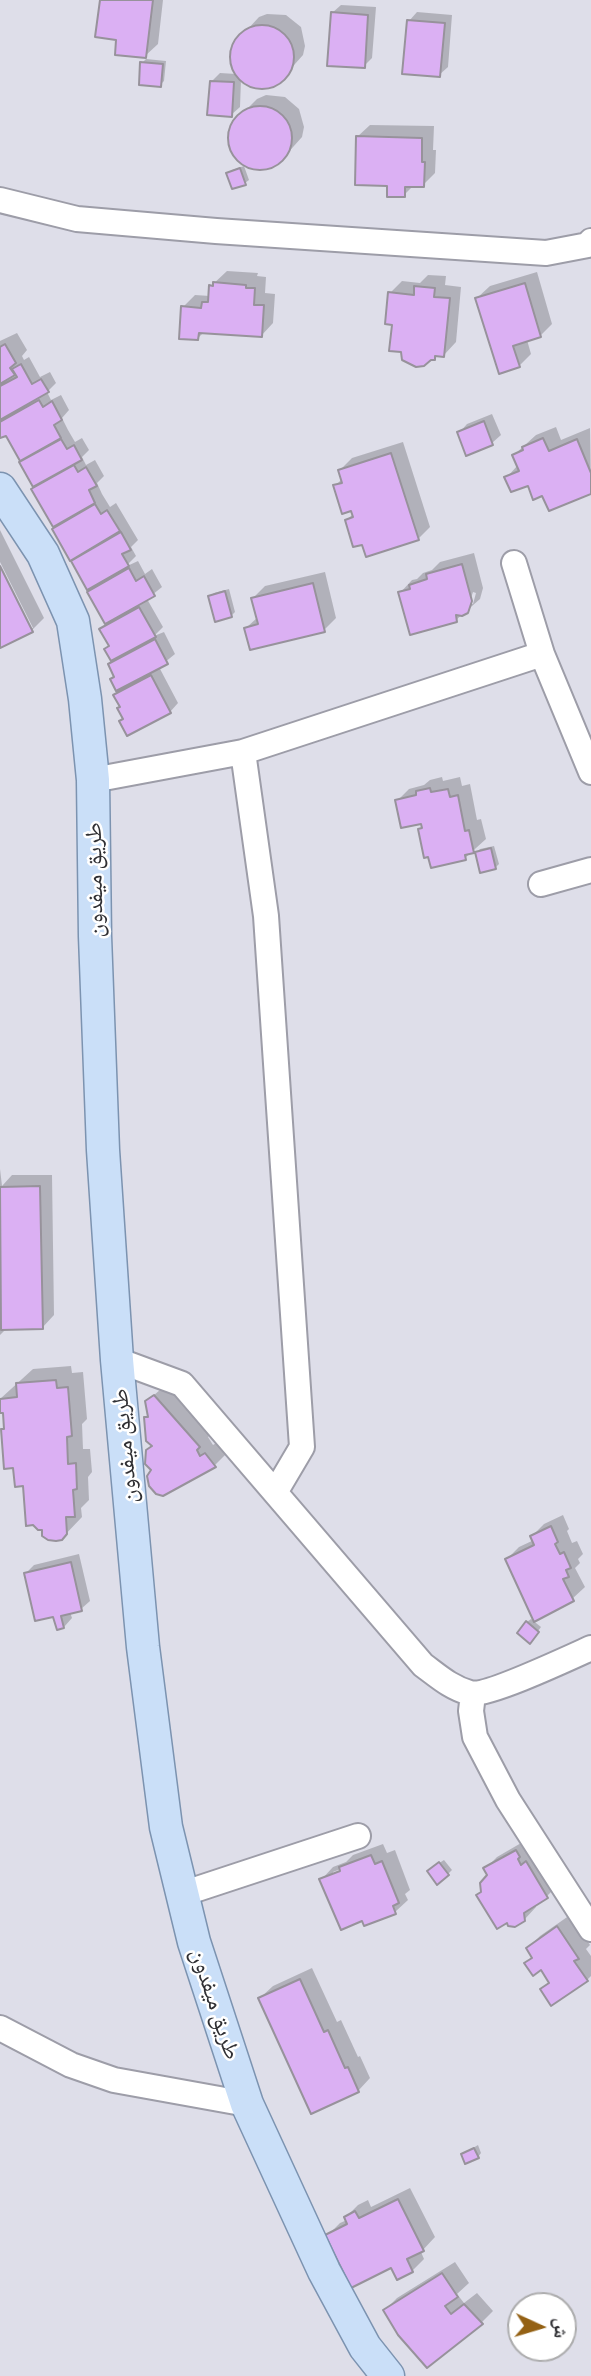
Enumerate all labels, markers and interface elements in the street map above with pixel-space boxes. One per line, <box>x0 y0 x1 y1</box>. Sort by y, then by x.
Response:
street label: طريق ميفدون <box>80 822 110 938</box>
street label: طريق ميفدون <box>106 1387 144 1505</box>
street label: طريق ميفدون <box>184 1945 246 2063</box>
north arrow <box>507 2292 577 2362</box>
text: ش <box>549 2317 574 2339</box>

